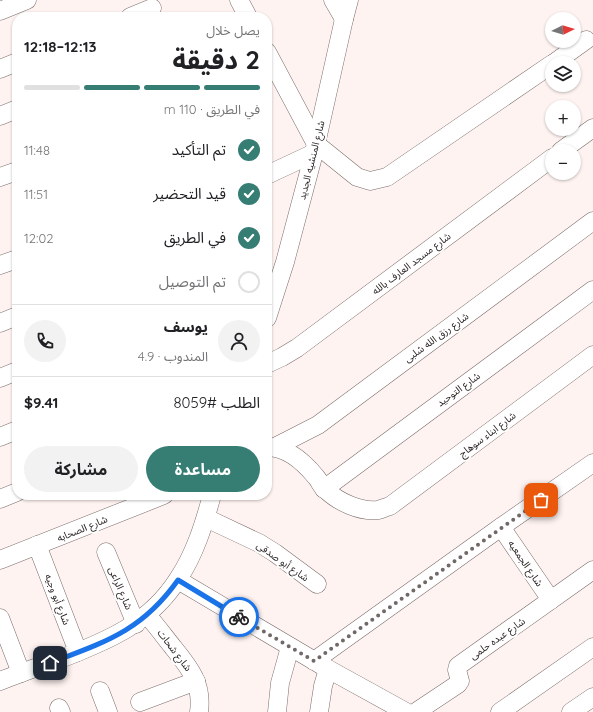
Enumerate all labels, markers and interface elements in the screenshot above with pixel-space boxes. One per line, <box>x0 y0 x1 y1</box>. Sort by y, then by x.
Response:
north arrow <box>545 12 581 48</box>
map controls <box>545 12 581 180</box>
text: يصل خلال <box>206 22 260 38</box>
text: 12:13–12:18 <box>24 37 97 56</box>
text: 2 دقيقة <box>173 43 260 76</box>
button: layers <box>545 56 581 92</box>
button: + <box>545 100 581 136</box>
text: في الطريق · 110 m <box>164 101 260 117</box>
street label: شارع المنشيه الجديد <box>295 119 329 201</box>
icon: check <box>238 139 260 161</box>
text: تم التأكيد <box>172 140 226 159</box>
text: 11:48 <box>24 142 50 158</box>
button: − <box>545 144 581 180</box>
icon: check <box>238 183 260 205</box>
text: قيد التحضير <box>153 184 226 203</box>
text: 11:51 <box>24 186 48 202</box>
icon: check <box>238 227 260 249</box>
text: في الطريق <box>164 228 226 247</box>
street label: شارع مسجد العارف بالله <box>369 229 454 298</box>
text: 12:02 <box>24 230 53 246</box>
text: تم التوصيل <box>159 272 226 291</box>
street label: شارع رزق الله شلبى <box>401 309 472 366</box>
text: يوسف <box>164 317 208 336</box>
button: phone <box>24 320 66 362</box>
button: person <box>218 320 260 362</box>
text: المندوب · 4.9 <box>138 348 208 364</box>
street label: شارع التوحيد <box>434 369 483 410</box>
text: $9.41 <box>24 393 58 412</box>
text: الطلب #8059 <box>174 393 260 412</box>
street label: شارع ابناء سوهاج <box>456 409 519 461</box>
button: مشاركة <box>24 446 138 492</box>
button: مساعدة <box>146 446 260 492</box>
pin <box>524 483 558 517</box>
icon: bag <box>530 489 552 511</box>
street label: شارع الصحابه <box>55 512 110 545</box>
street label: شارع الجمعيه <box>505 538 546 590</box>
street label: شارع أبو صدقى <box>253 539 312 585</box>
street label: شارع الراعى <box>105 565 136 612</box>
street label: شارع أبو وجيه <box>41 572 73 627</box>
courier <box>219 597 259 637</box>
icon: bike <box>228 606 250 628</box>
street label: شارع عبده حلمى <box>467 614 528 663</box>
street label: شارع شحات <box>154 627 195 675</box>
pin <box>33 646 67 680</box>
icon: home <box>39 652 61 674</box>

